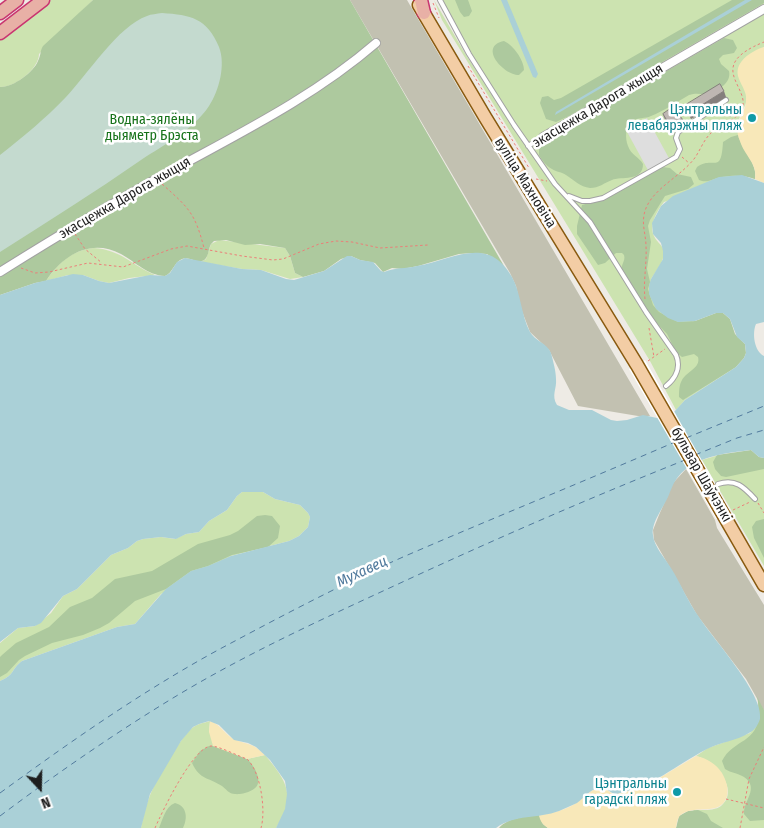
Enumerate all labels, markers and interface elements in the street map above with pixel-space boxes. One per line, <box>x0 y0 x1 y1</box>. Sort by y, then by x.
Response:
street label: экасцежка Дарога жыцця <box>530 60 666 152</box>
place label: Цэнтральны левабярэжны пляж <box>627 102 742 134</box>
park label: Водна-зялёны дыяметр Брэста <box>105 112 199 144</box>
marker: Цэнтральны левабярэжны пляж <box>746 112 758 124</box>
street label: вуліца Махновіча <box>490 135 560 231</box>
street label: экасцежка Дарога жыцця <box>56 153 194 243</box>
street label: бульвар Шаўчэнкі <box>667 425 735 525</box>
water label: Мухавец <box>334 552 390 592</box>
north arrow <box>15 763 65 813</box>
place label: Цэнтральны гарадскі пляж <box>584 776 667 809</box>
marker: Цэнтральны гарадскі пляж <box>671 786 683 798</box>
text: N <box>39 793 53 812</box>

